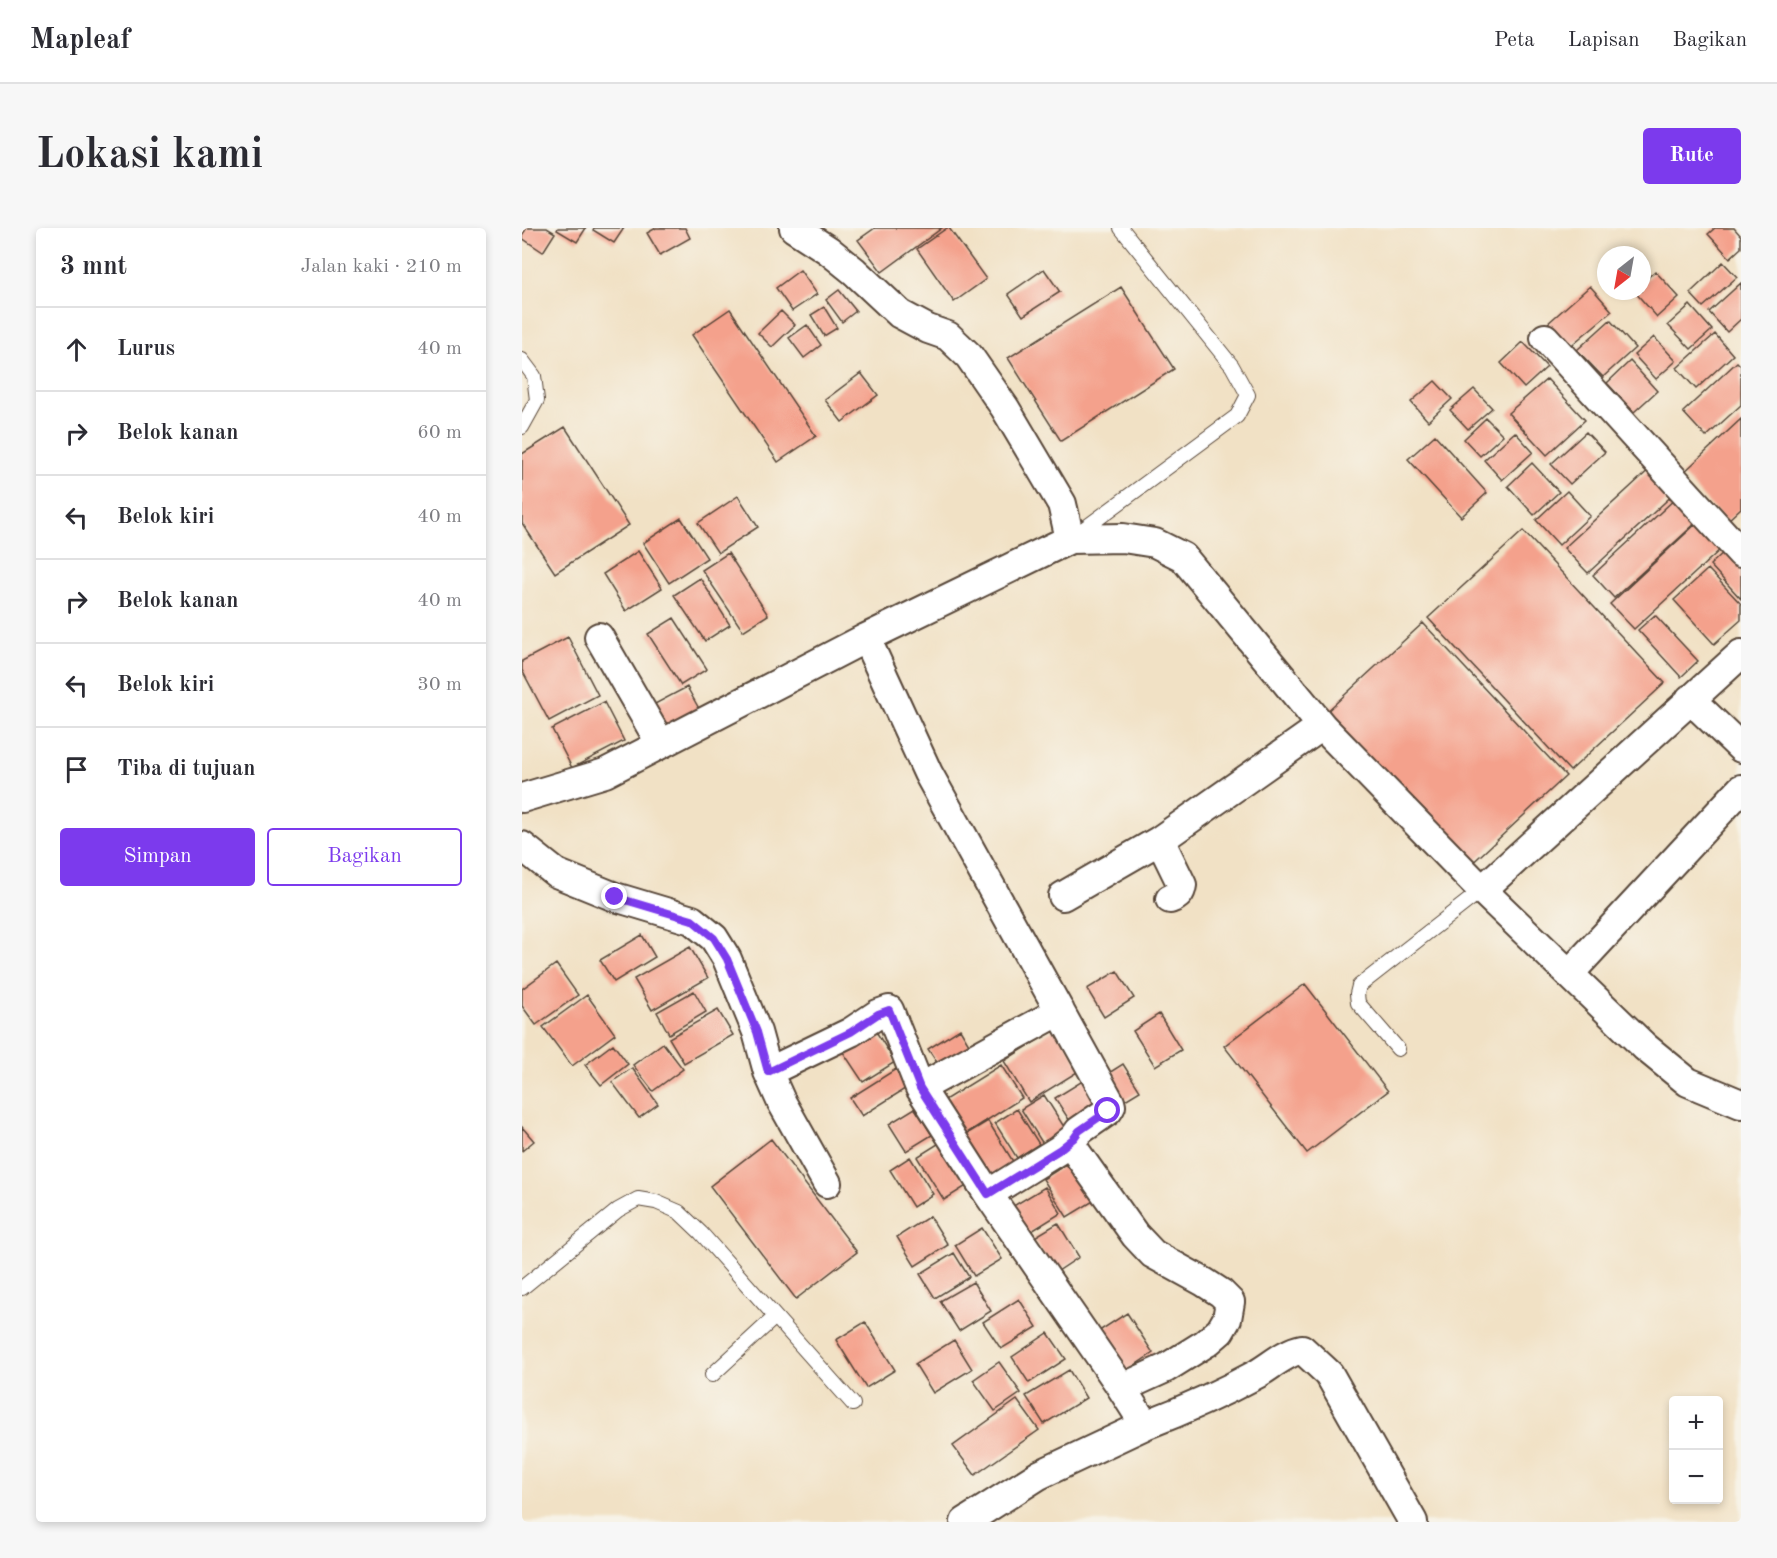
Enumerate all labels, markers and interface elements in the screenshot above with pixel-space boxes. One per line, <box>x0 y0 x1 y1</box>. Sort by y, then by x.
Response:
text: Mapleaf <box>30 27 130 55</box>
text: Peta <box>1494 30 1535 51</box>
text: Lapisan <box>1568 30 1639 51</box>
text: Bagikan <box>1672 30 1747 51</box>
button: Rute <box>1643 128 1741 184</box>
text: Lokasi kami <box>36 135 263 177</box>
north arrow <box>1597 246 1651 300</box>
text: 3 mnt <box>60 254 127 280</box>
text: Jalan kaki · 210 m <box>300 257 462 277</box>
icon: ahead <box>60 333 93 366</box>
text: Lurus <box>117 338 175 360</box>
text: 40 m <box>417 339 462 359</box>
icon: right <box>60 417 93 450</box>
text: Belok kanan <box>117 422 239 444</box>
text: 60 m <box>417 423 462 443</box>
icon: left <box>60 501 93 534</box>
text: Belok kiri <box>117 506 214 528</box>
text: 40 m <box>417 507 462 527</box>
icon: right <box>60 585 93 618</box>
text: Belok kanan <box>117 590 239 612</box>
text: 40 m <box>417 591 462 611</box>
icon: left <box>60 669 93 702</box>
text: Belok kiri <box>117 674 214 696</box>
text: 30 m <box>417 675 462 695</box>
icon: arrive <box>60 753 93 786</box>
text: Tiba di tujuan <box>117 758 255 780</box>
button: Simpan <box>60 828 255 886</box>
button: Bagikan <box>267 828 462 886</box>
route end <box>601 883 627 909</box>
route start <box>1094 1097 1120 1123</box>
map controls <box>1669 1396 1723 1504</box>
button: + <box>1669 1396 1723 1450</box>
button: − <box>1669 1450 1723 1504</box>

